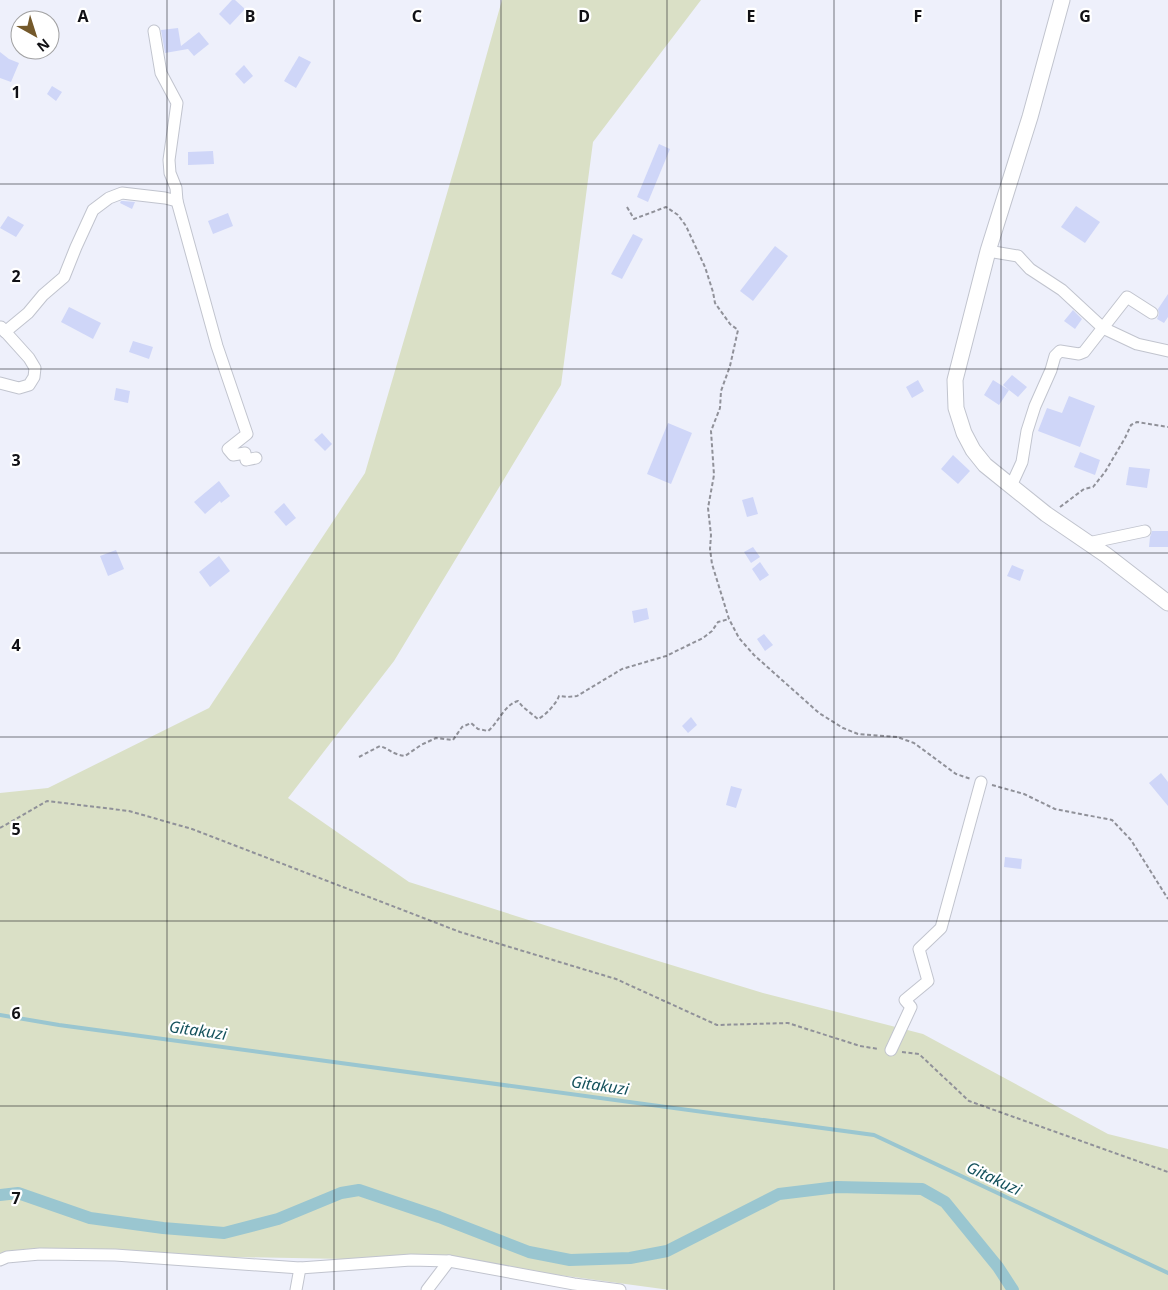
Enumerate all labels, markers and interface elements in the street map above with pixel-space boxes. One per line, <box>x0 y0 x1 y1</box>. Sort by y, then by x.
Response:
text: A <box>77 5 89 27</box>
text: B <box>245 5 255 27</box>
text: C <box>412 5 422 27</box>
text: D <box>578 5 590 27</box>
text: E <box>747 5 756 27</box>
text: F <box>914 5 922 27</box>
text: G <box>1079 5 1091 27</box>
north arrow <box>10 10 60 60</box>
text: N <box>33 35 54 56</box>
text: 1 <box>11 81 21 103</box>
text: 2 <box>11 265 21 287</box>
text: 3 <box>11 449 21 471</box>
text: 4 <box>11 634 21 656</box>
text: 5 <box>11 818 21 840</box>
text: 6 <box>11 1002 21 1024</box>
water label: Gitakuzi <box>168 1015 229 1045</box>
water label: Gitakuzi <box>570 1070 631 1100</box>
water label: Gitakuzi <box>963 1156 1026 1201</box>
text: 7 <box>11 1187 21 1209</box>

